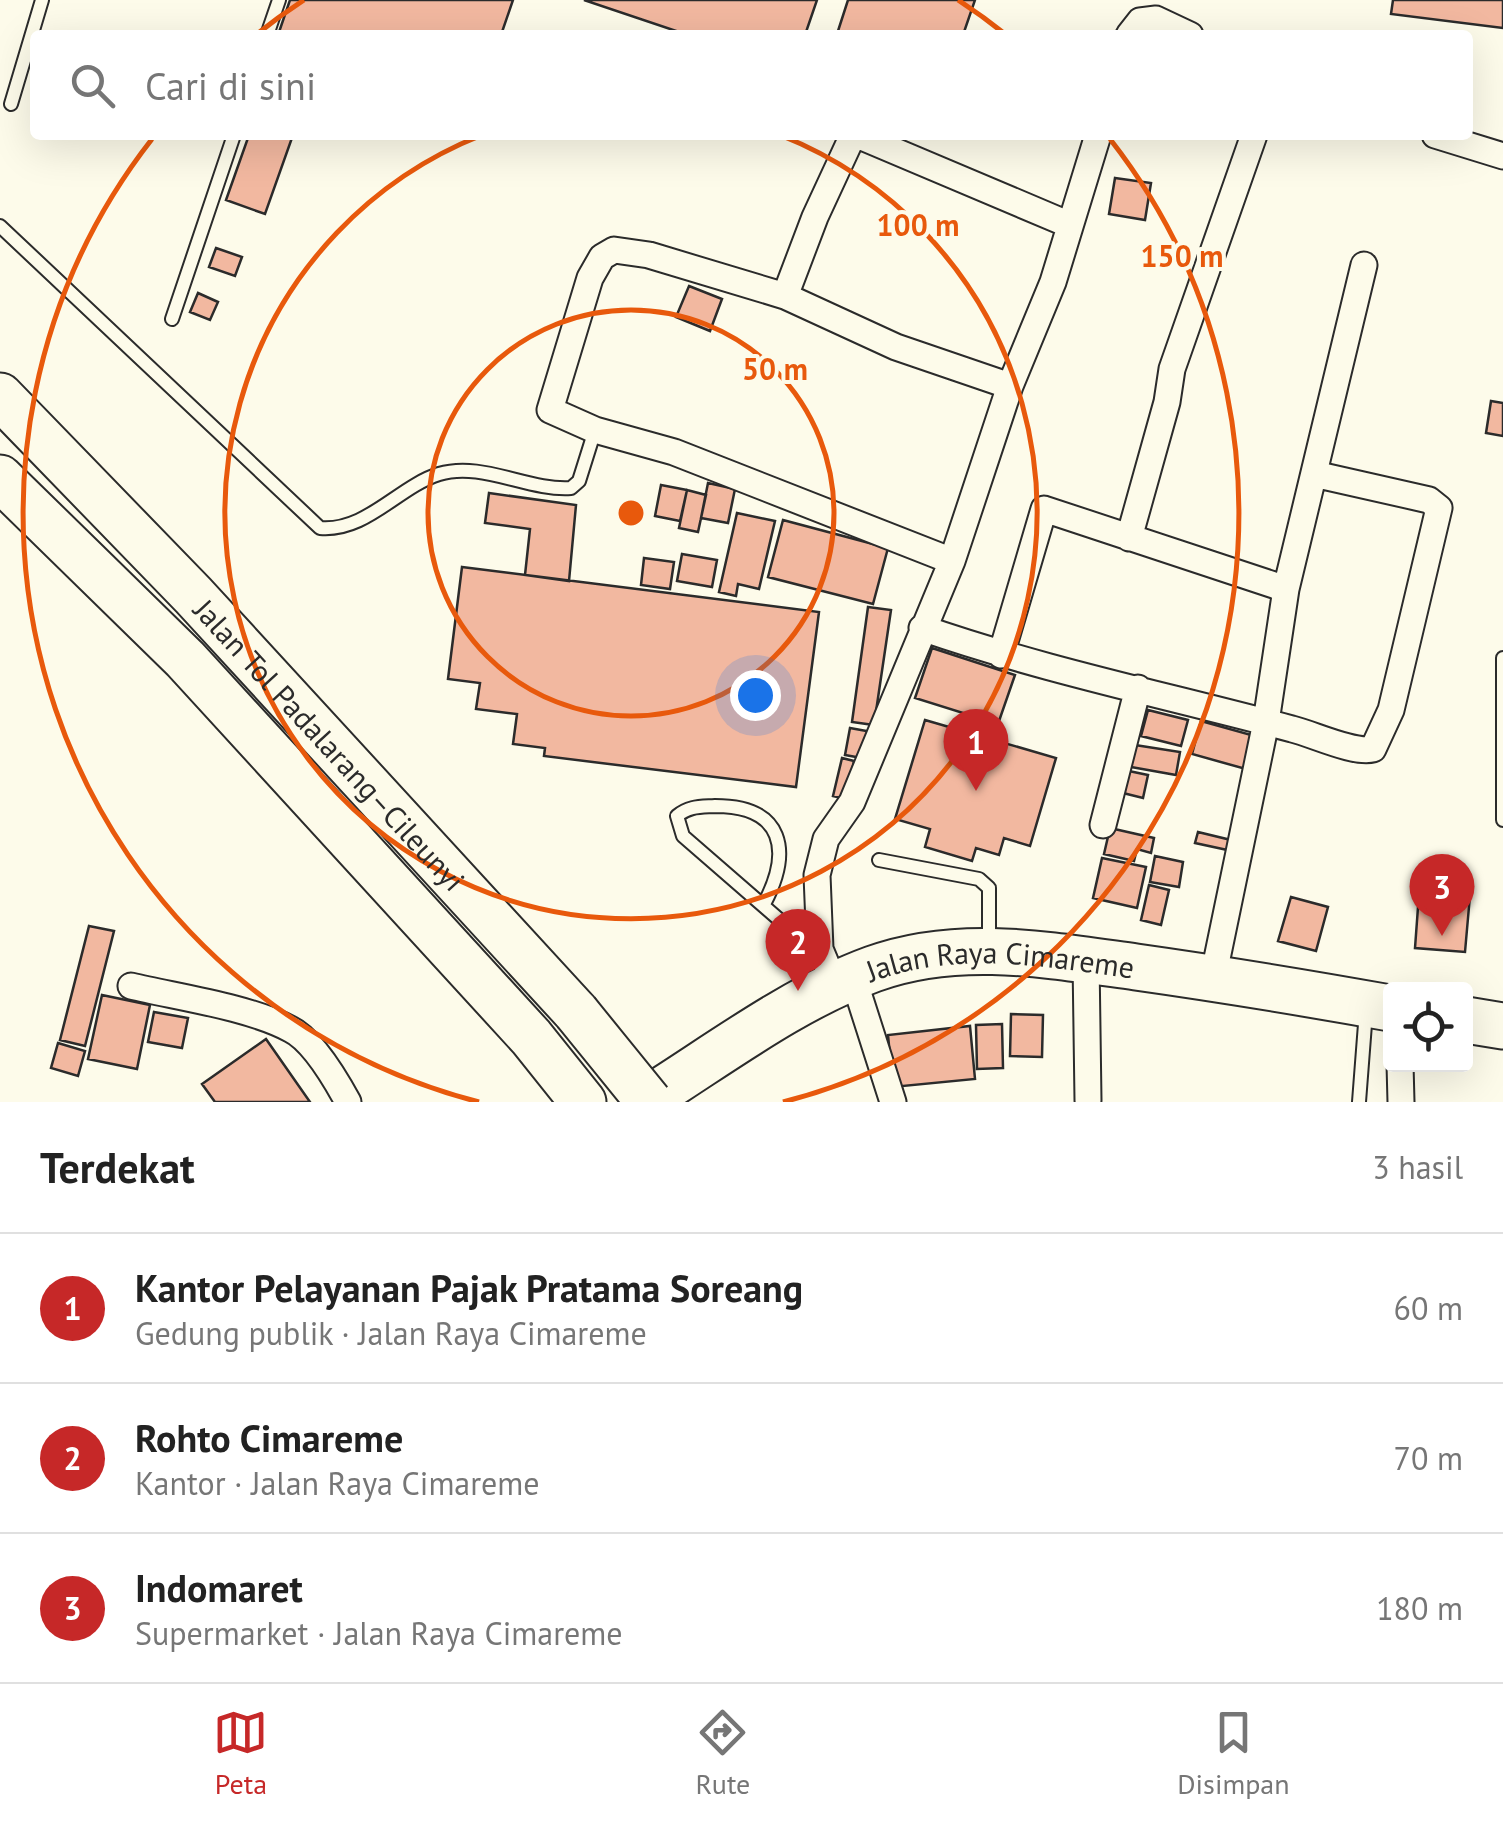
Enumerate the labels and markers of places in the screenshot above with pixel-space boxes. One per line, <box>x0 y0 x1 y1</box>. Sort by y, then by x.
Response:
centre of rings <box>613 495 649 531</box>
pin: 1 <box>944 708 1008 791</box>
pin: 3 <box>1410 854 1474 936</box>
pin: 2 <box>766 908 830 991</box>

